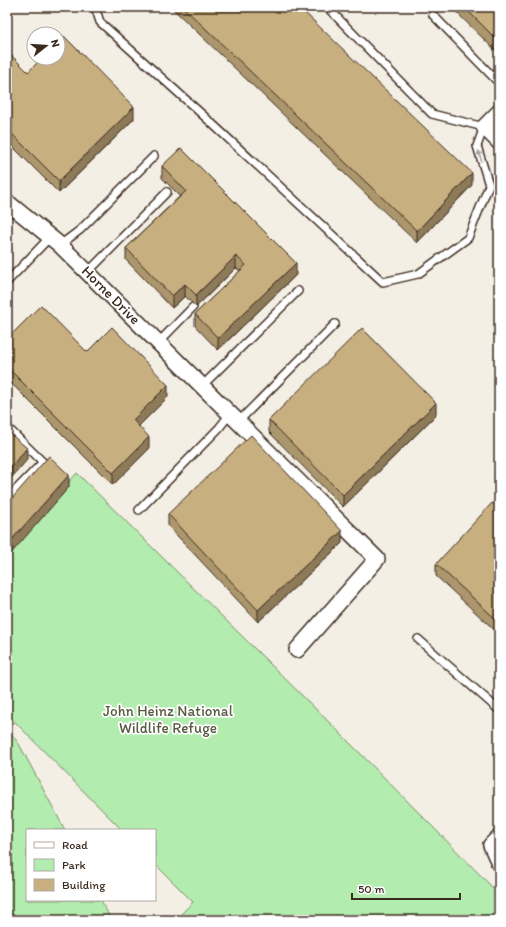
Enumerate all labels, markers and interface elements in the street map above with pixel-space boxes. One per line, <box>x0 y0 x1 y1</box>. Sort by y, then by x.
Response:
north arrow <box>26 26 66 66</box>
text: N <box>48 38 62 49</box>
one-way arrow <box>477 150 483 162</box>
street label: Horne Drive <box>78 262 144 328</box>
park label: John Heinz National Wildlife Refuge <box>103 702 234 737</box>
legend <box>26 829 156 901</box>
text: Road <box>62 838 88 852</box>
text: Park <box>62 858 86 872</box>
scale bar <box>352 875 460 901</box>
text: Building <box>62 878 106 892</box>
text: 50 m <box>358 882 384 896</box>

